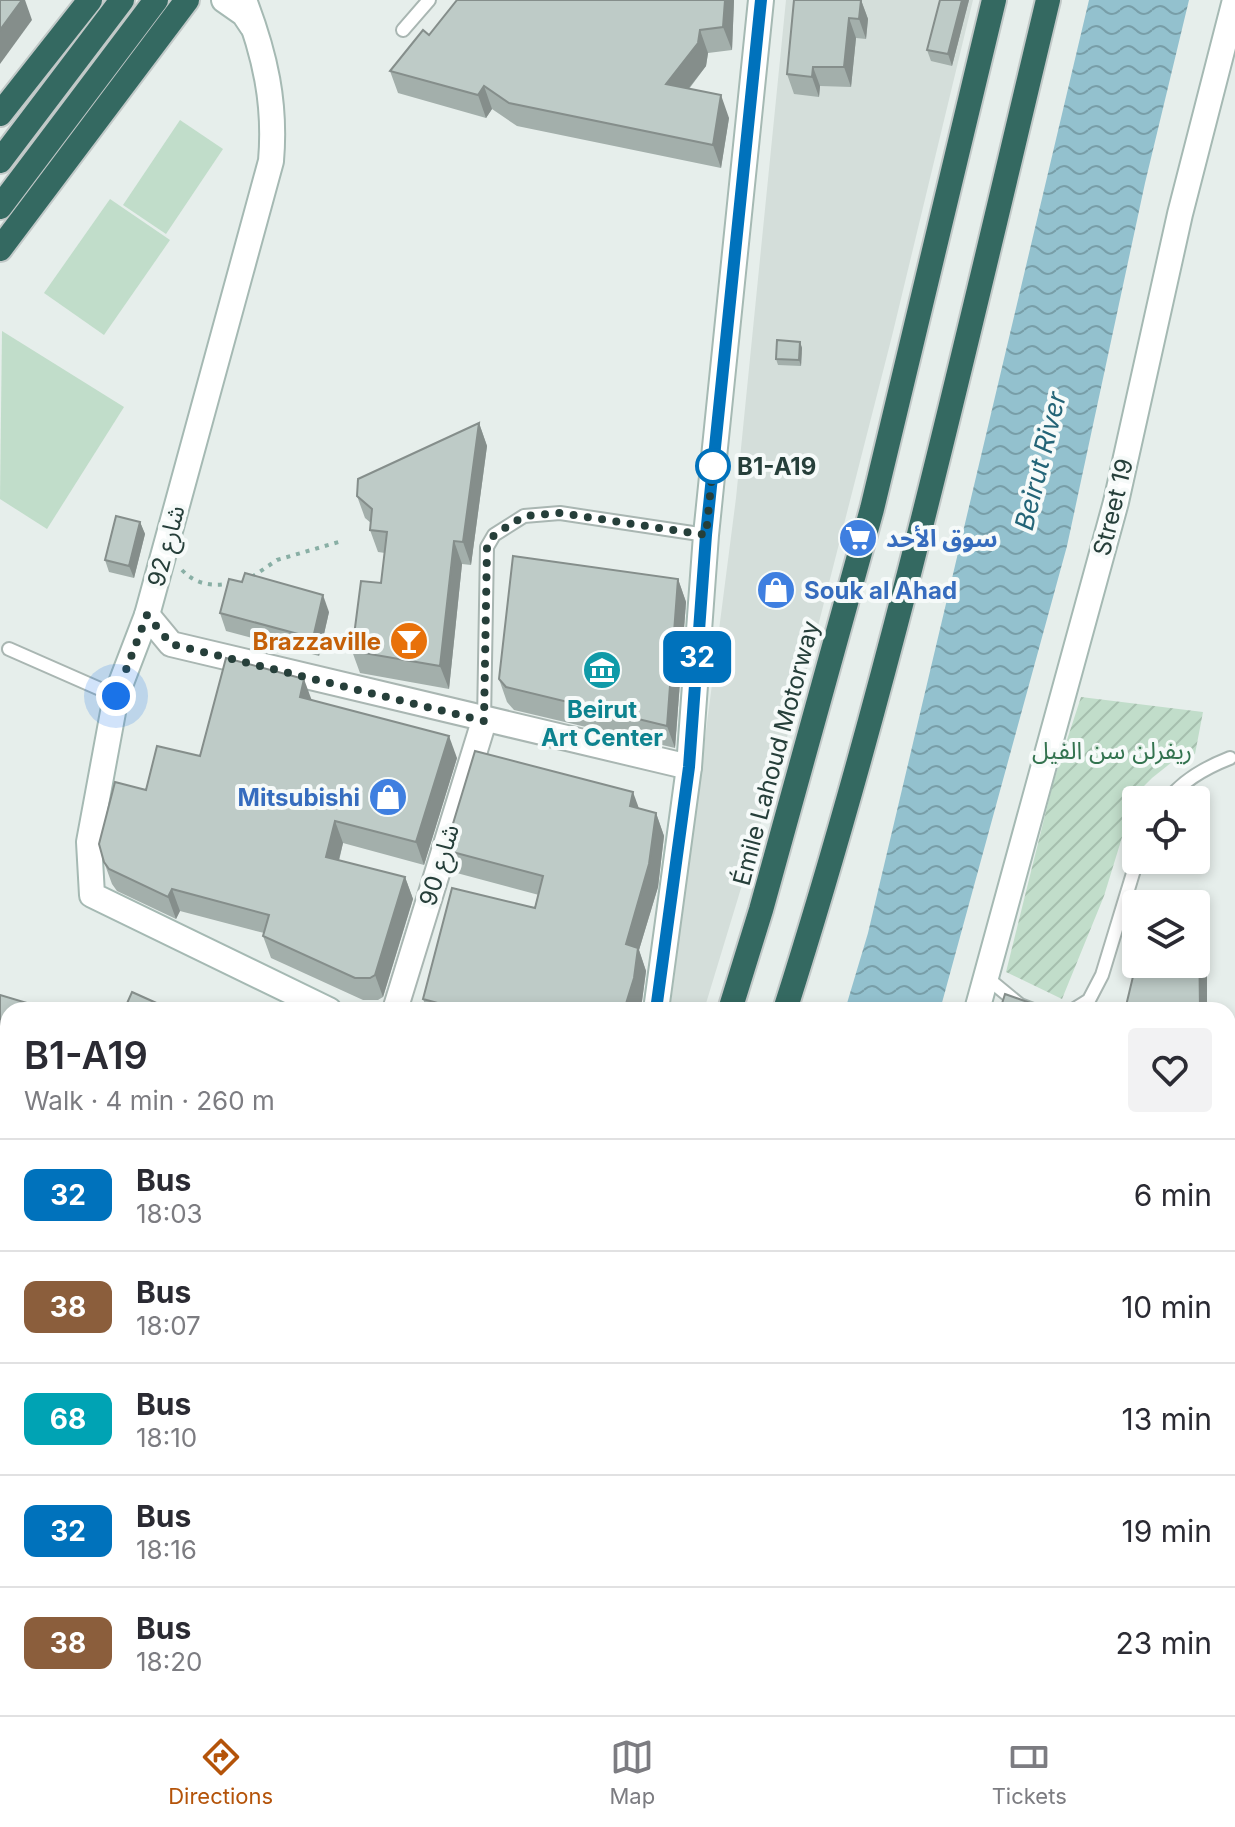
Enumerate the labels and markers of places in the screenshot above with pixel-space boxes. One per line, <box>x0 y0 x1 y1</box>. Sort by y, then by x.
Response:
marker: B1-A19 <box>696 449 730 483</box>
place label: B1-A19 <box>737 452 816 481</box>
supermarket icon: سوق الأحد <box>837 517 879 559</box>
place label: سوق الأحد <box>886 524 998 553</box>
shop icon: Souk al Ahad <box>755 569 797 611</box>
place label: Souk al Ahad <box>804 576 957 605</box>
bar icon: Brazzaville <box>388 620 430 662</box>
place label: Brazzaville <box>253 627 381 656</box>
museum icon: Beirut Art Center <box>581 649 623 691</box>
place label: Beirut Art Center <box>541 695 663 752</box>
shop icon: Mitsubishi <box>367 776 409 818</box>
place label: Mitsubishi <box>238 783 360 812</box>

